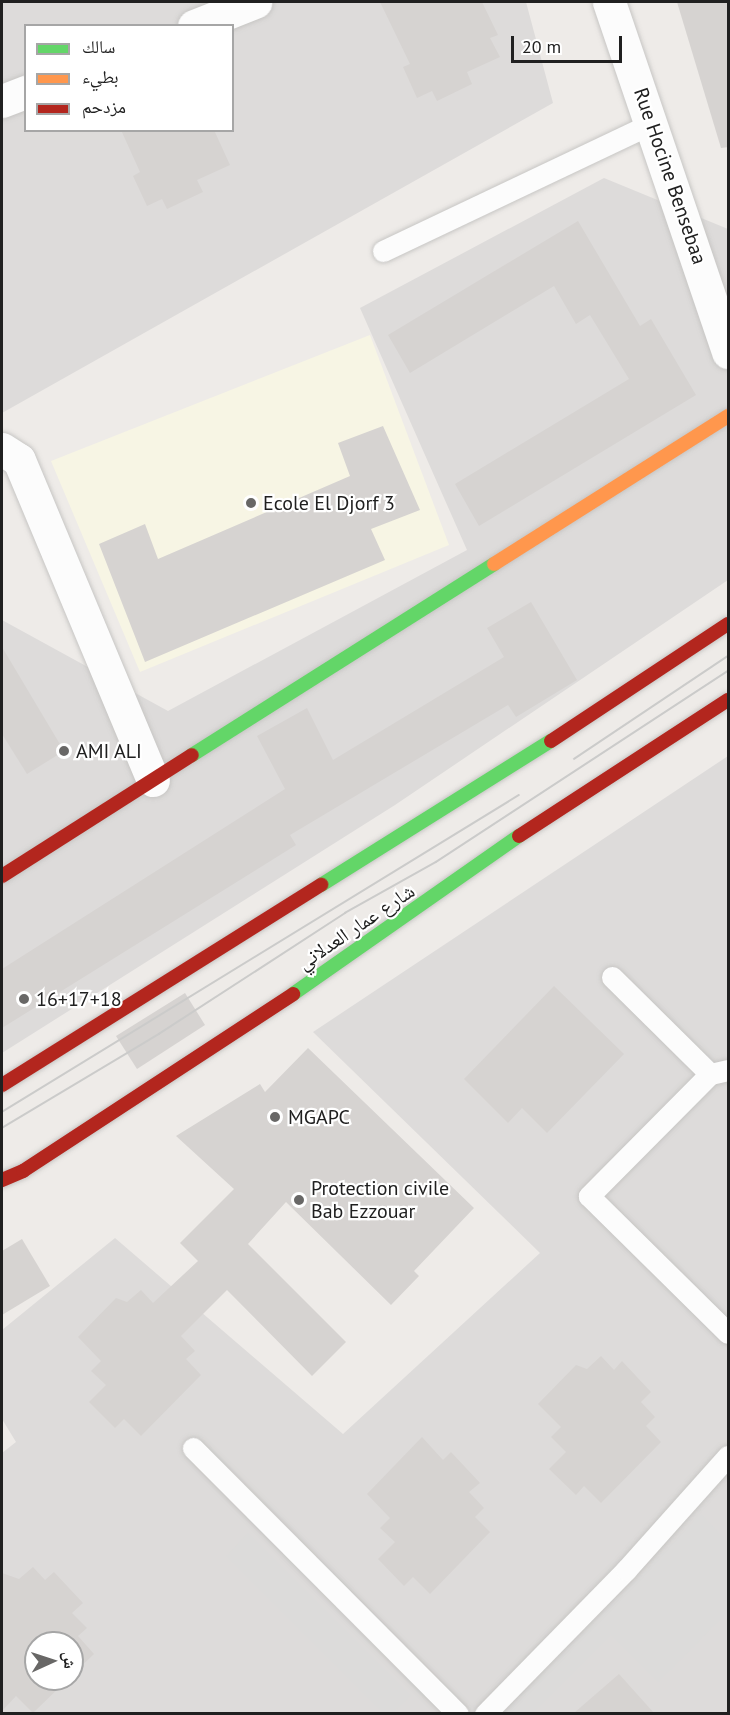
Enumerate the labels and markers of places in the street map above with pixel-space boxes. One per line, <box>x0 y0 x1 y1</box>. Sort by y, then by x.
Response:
place label: Ecole El Djorf 3 <box>263 491 395 515</box>
marker: Ecole El Djorf 3 <box>244 496 258 510</box>
place label: AMI ALI <box>76 739 143 763</box>
marker: AMI ALI <box>57 744 71 758</box>
place label: 16+17+18 <box>36 987 122 1011</box>
marker: 16+17+18 <box>17 992 31 1006</box>
place label: MGAPC <box>288 1105 350 1129</box>
marker: MGAPC <box>266 1108 284 1126</box>
place label: Protection civile Bab Ezzouar <box>311 1176 449 1223</box>
marker: Protection civile Bab Ezzouar <box>292 1193 306 1207</box>

